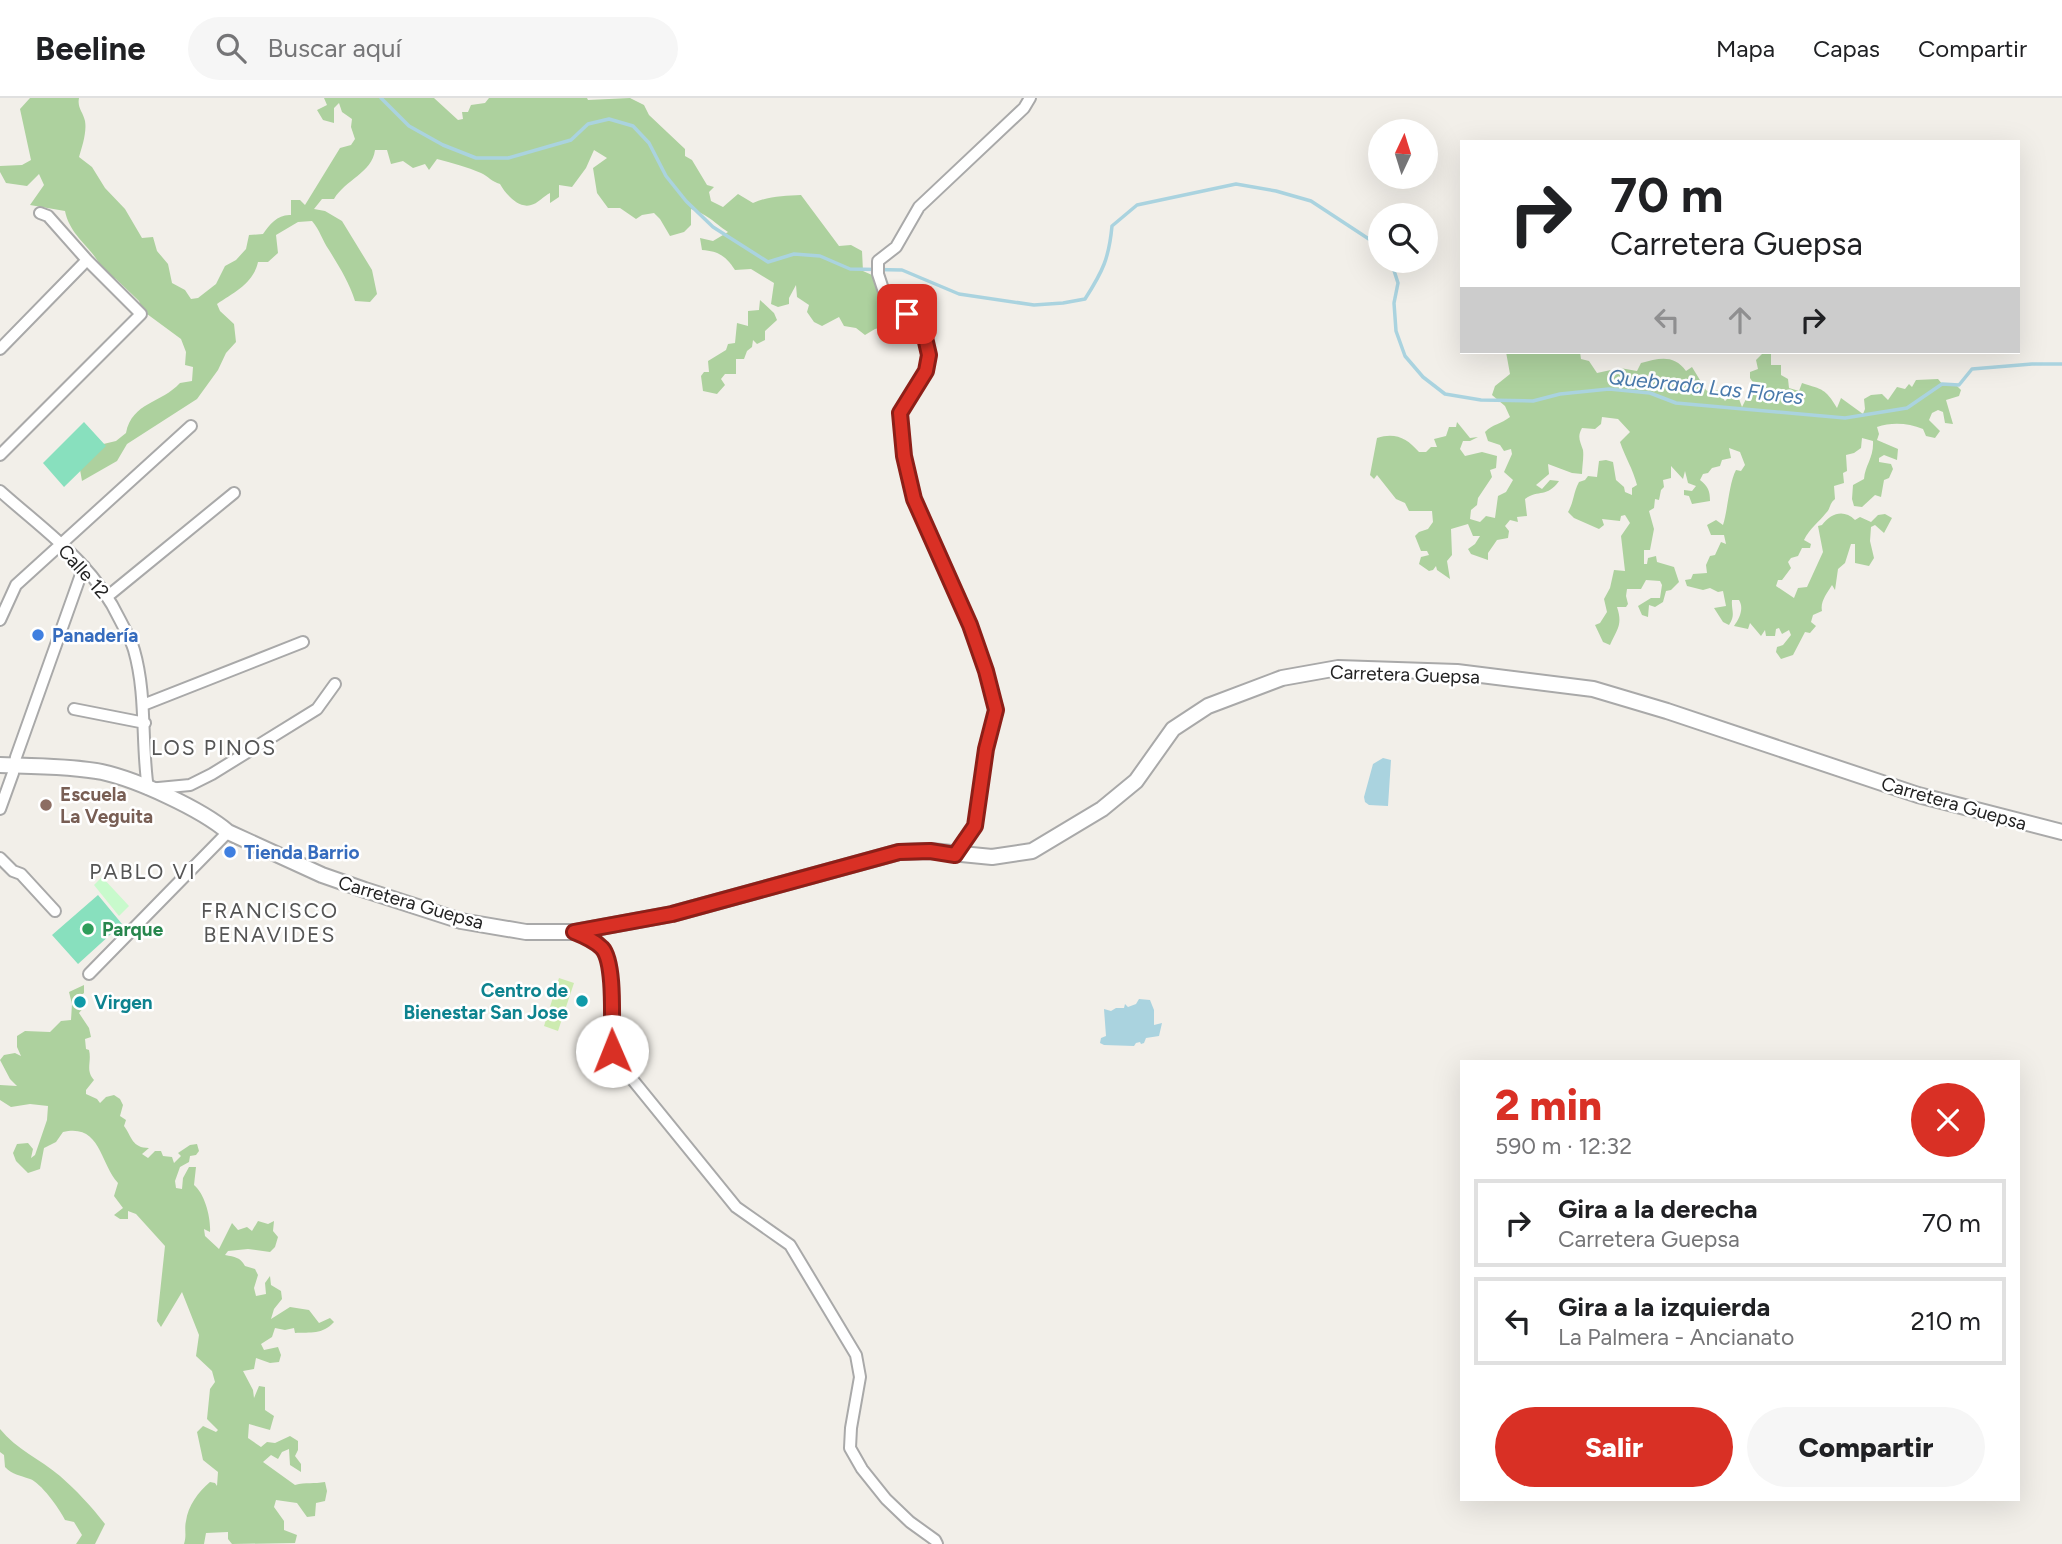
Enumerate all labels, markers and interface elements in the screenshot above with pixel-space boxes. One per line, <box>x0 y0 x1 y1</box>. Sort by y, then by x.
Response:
search box <box>188 17 678 80</box>
text: Beeline <box>35 29 146 68</box>
icon: search <box>212 29 250 67</box>
text: Buscar aquí <box>268 32 401 64</box>
text: Mapa <box>1716 34 1775 63</box>
text: Capas <box>1813 34 1880 63</box>
text: Compartir <box>1918 34 2027 63</box>
north arrow <box>1368 119 1438 189</box>
map controls <box>1368 119 1438 273</box>
text: 70 m <box>1610 165 1723 224</box>
icon: right <box>1495 168 1586 259</box>
button: search <box>1368 203 1438 273</box>
text: Carretera Guepsa <box>1610 225 1863 263</box>
pin <box>877 284 937 344</box>
icon: arrive <box>888 295 926 333</box>
icon: left <box>1648 301 1686 339</box>
icon: ahead <box>1721 301 1759 339</box>
icon: right <box>1794 301 1832 339</box>
water label: Quebrada Las Flores <box>1607 364 1805 409</box>
street label: Calle 12 <box>53 539 114 603</box>
place label: Panadería <box>52 624 138 647</box>
marker: Panadería <box>30 627 46 643</box>
street label: Carretera Guepsa <box>1330 660 1480 689</box>
district label: LOS PINOS <box>151 735 277 760</box>
street label: Carretera Guepsa <box>1879 772 2029 835</box>
place label: Escuela La Veguita <box>60 783 153 828</box>
marker: Escuela La Veguita <box>38 797 54 813</box>
place label: Tienda Barrio <box>244 841 360 864</box>
marker: Tienda Barrio <box>222 844 238 860</box>
district label: PABLO VI <box>89 859 197 884</box>
street label: Carretera Guepsa <box>336 871 486 934</box>
district label: FRANCISCO BENAVIDES <box>201 898 339 947</box>
place label: Parque <box>102 918 164 941</box>
marker: Parque <box>80 921 96 937</box>
place label: Centro de Bienestar San Jose <box>403 979 568 1024</box>
place label: Virgen <box>94 991 153 1014</box>
marker: Centro de Bienestar San Jose <box>574 993 590 1009</box>
marker: Virgen <box>72 994 88 1010</box>
position arrow <box>575 1014 649 1088</box>
text: 2 min <box>1495 1080 1602 1131</box>
button: close <box>1911 1083 1985 1157</box>
text: 590 m · 12:32 <box>1495 1132 1632 1160</box>
text: Gira a la derecha <box>1558 1193 1758 1225</box>
icon: right <box>1499 1204 1537 1242</box>
text: 70 m <box>1922 1207 1981 1239</box>
text: Carretera Guepsa <box>1558 1225 1740 1253</box>
text: Gira a la izquierda <box>1558 1291 1770 1323</box>
icon: left <box>1499 1302 1537 1340</box>
text: 210 m <box>1911 1305 1981 1337</box>
text: La Palmera - Ancianato <box>1558 1323 1794 1351</box>
button: Salir <box>1495 1407 1733 1487</box>
button: Compartir <box>1747 1407 1985 1487</box>

